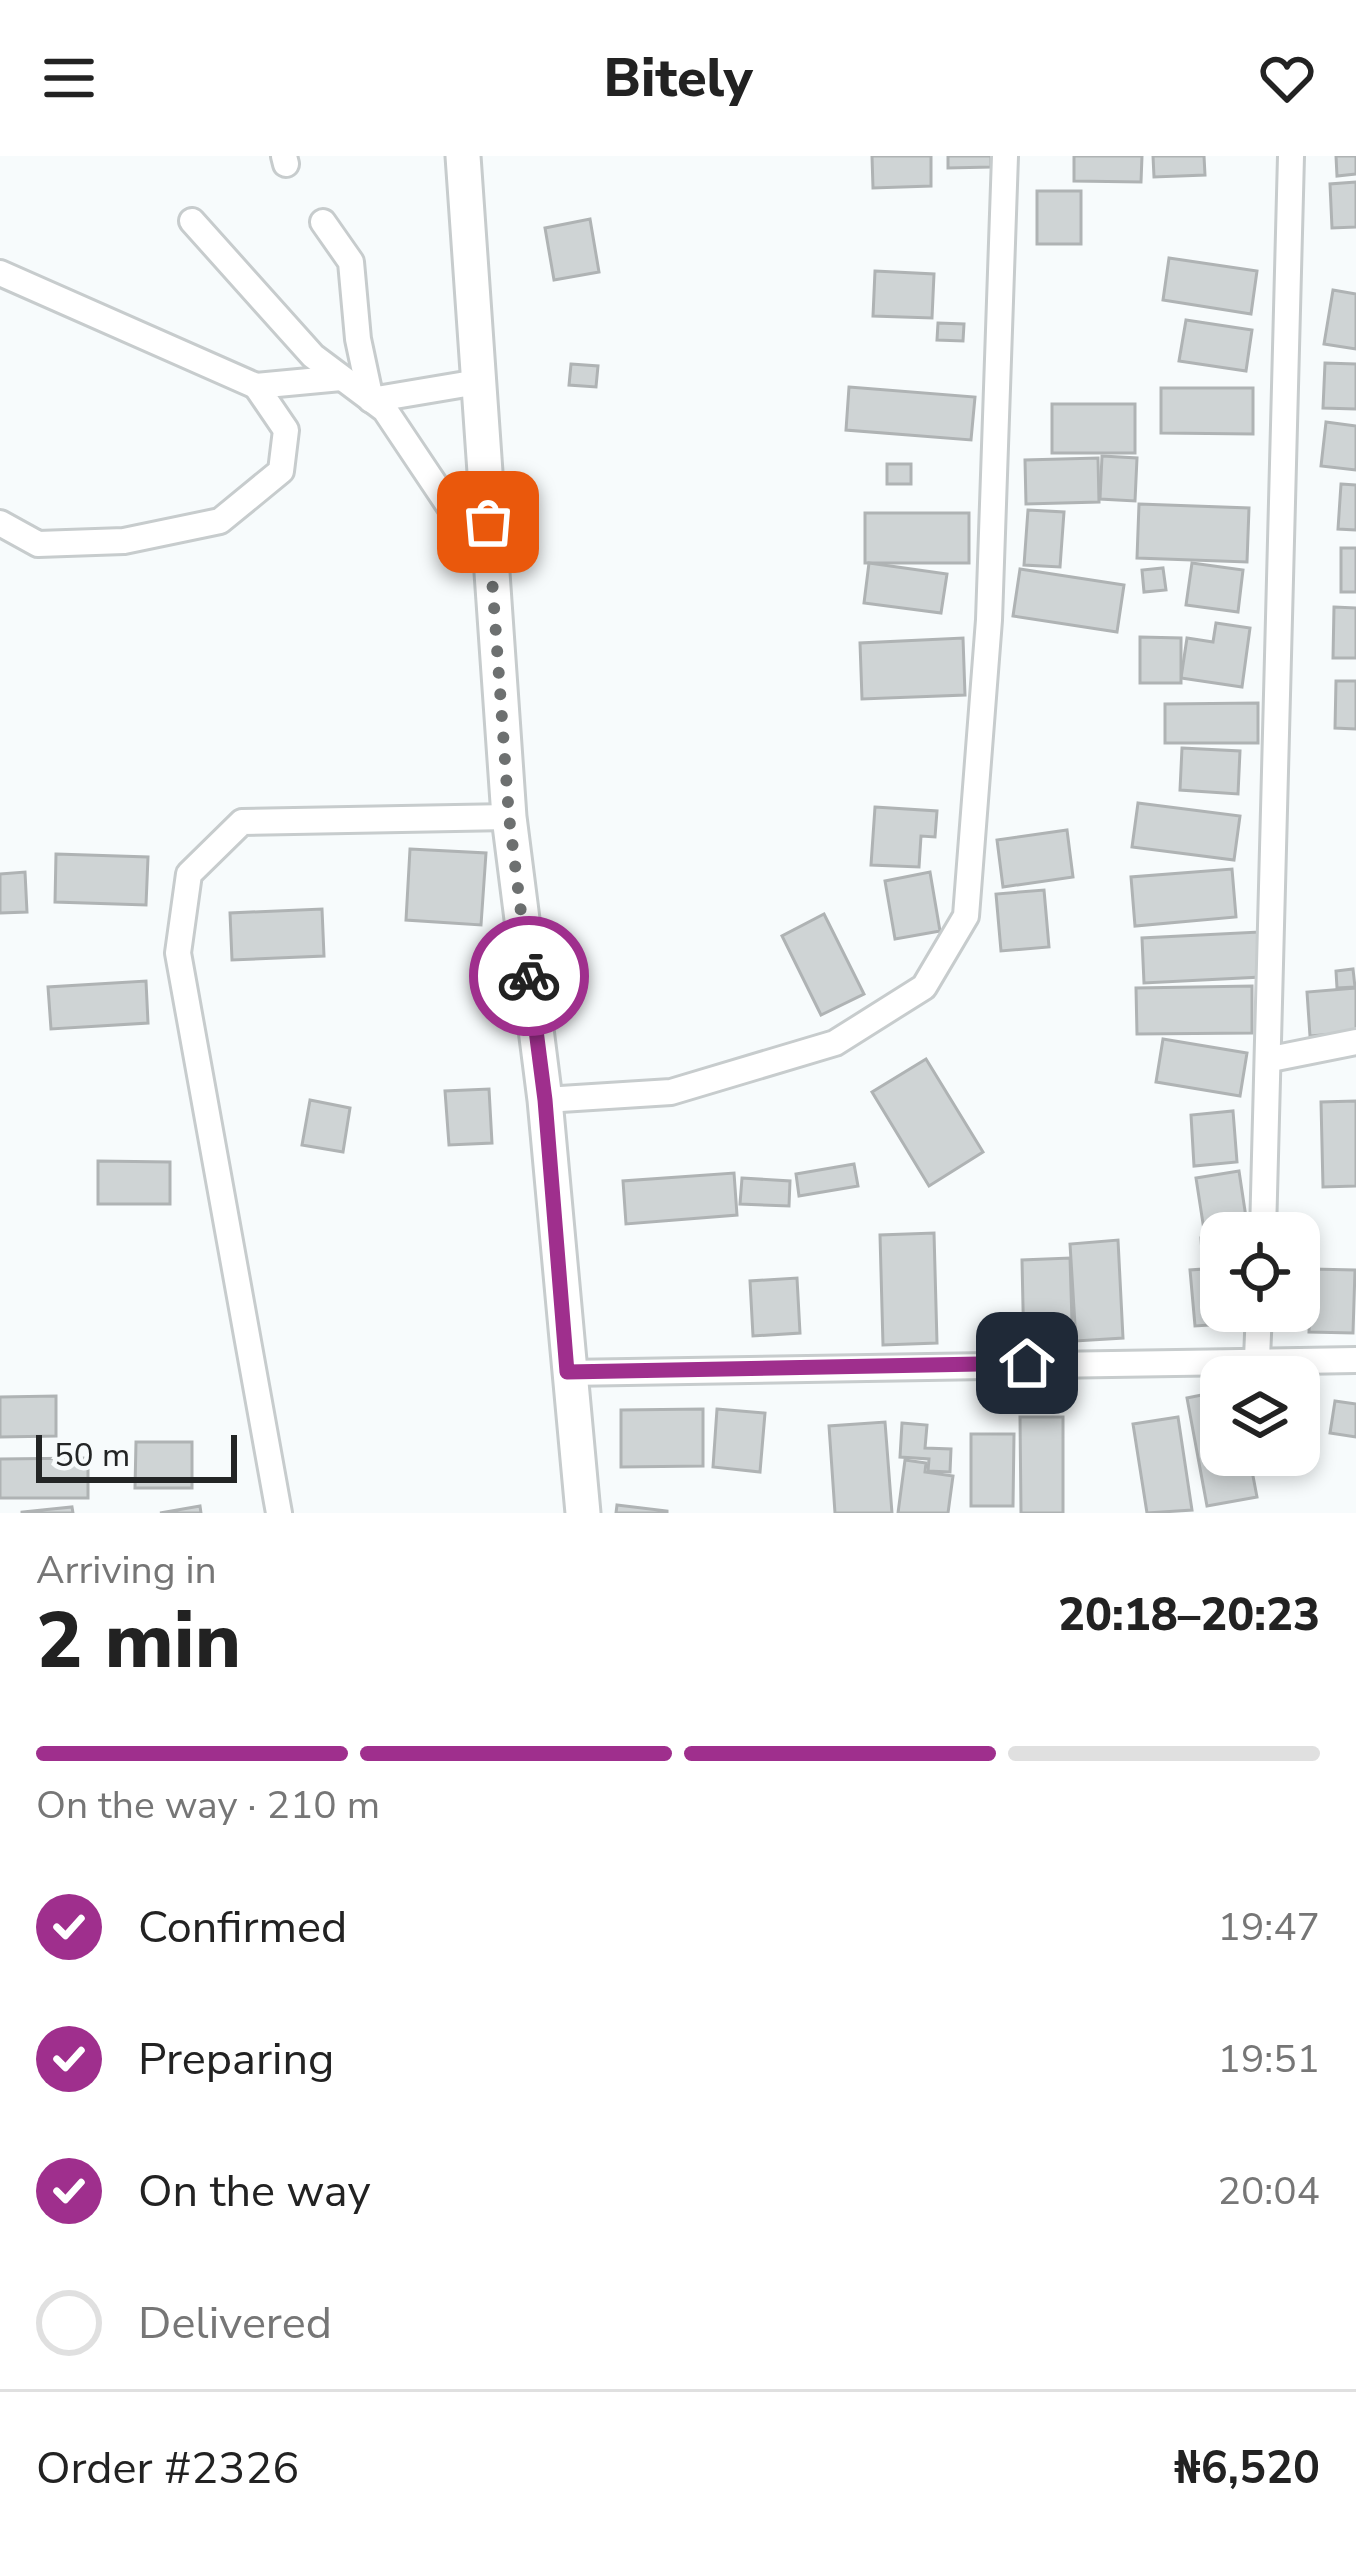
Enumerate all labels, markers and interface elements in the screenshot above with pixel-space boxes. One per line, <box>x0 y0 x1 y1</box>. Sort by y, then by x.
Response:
text: Bitely <box>603 41 753 115</box>
icon: menu <box>36 45 102 111</box>
icon: heart <box>1254 45 1320 111</box>
pin <box>437 471 539 573</box>
icon: bag <box>455 489 521 555</box>
courier <box>469 916 589 1036</box>
icon: bike <box>496 943 562 1009</box>
map controls <box>1200 1212 1320 1476</box>
button: locate <box>1200 1212 1320 1332</box>
pin <box>976 1312 1078 1414</box>
icon: home <box>994 1330 1060 1396</box>
button: layers <box>1200 1356 1320 1476</box>
scale bar <box>36 1429 237 1482</box>
text: 50 m <box>54 1433 130 1478</box>
text: Arriving in <box>36 1544 217 1597</box>
text: 20:18–20:23 <box>1058 1585 1320 1646</box>
text: 2 min <box>36 1588 241 1695</box>
text: On the way · 210 m <box>36 1779 380 1832</box>
icon: check <box>36 1894 102 1960</box>
text: Confirmed <box>138 1897 347 1958</box>
text: 19:47 <box>1218 1901 1320 1954</box>
icon: check <box>36 2026 102 2092</box>
text: Preparing <box>138 2029 334 2090</box>
text: 19:51 <box>1218 2033 1320 2086</box>
icon: check <box>36 2158 102 2224</box>
text: On the way <box>138 2161 371 2222</box>
text: 20:04 <box>1218 2165 1320 2218</box>
text: Delivered <box>138 2293 332 2354</box>
text: Order #2326 <box>36 2438 299 2499</box>
text: ₦6,520 <box>1174 2438 1320 2499</box>

